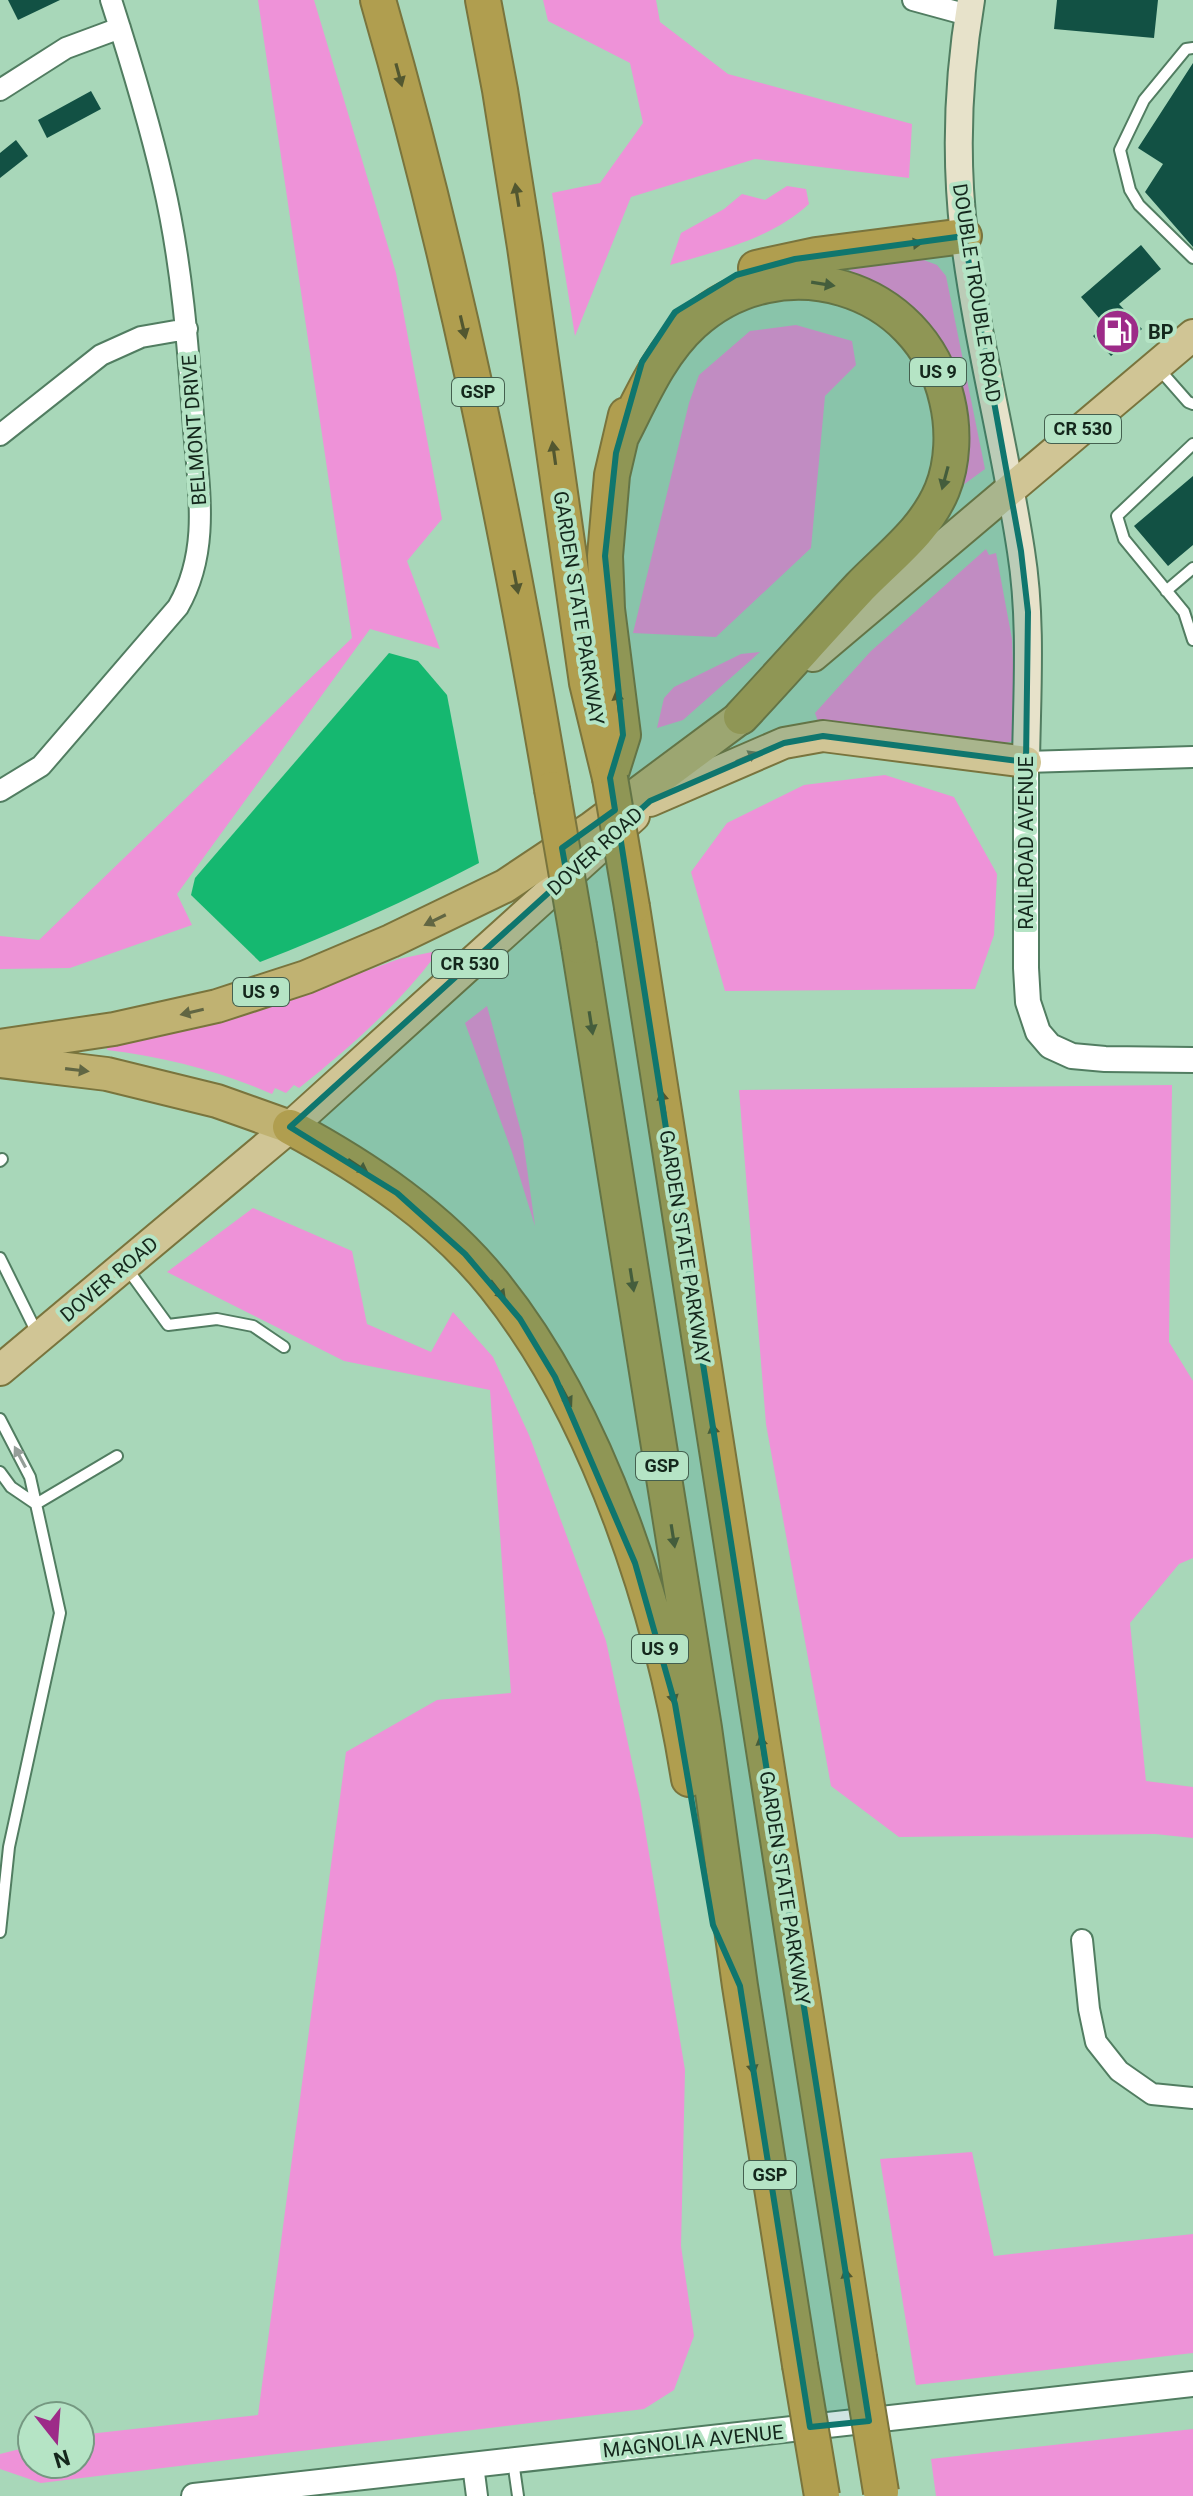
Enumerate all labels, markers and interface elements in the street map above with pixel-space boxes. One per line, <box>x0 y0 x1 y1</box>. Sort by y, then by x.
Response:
one-way arrow <box>393 64 406 88</box>
street label: DOUBLE TROUBLE ROAD <box>948 182 1006 404</box>
one-way arrow <box>510 183 523 208</box>
one-way arrow <box>898 237 923 250</box>
one-way arrow <box>810 278 835 291</box>
fuel station icon: BP <box>1093 308 1141 356</box>
one-way arrow <box>457 315 470 340</box>
place label: BP <box>1148 320 1174 344</box>
street label: BELMONT DRIVE <box>177 354 211 506</box>
road number: US 9 <box>910 358 966 386</box>
road number: GSP <box>452 378 504 406</box>
road number: CR 530 <box>1045 415 1121 443</box>
one-way arrow <box>547 440 560 465</box>
one-way arrow <box>938 466 951 490</box>
street label: GARDEN STATE PARKWAY <box>549 489 609 727</box>
one-way arrow <box>510 569 522 594</box>
one-way arrow <box>611 689 624 714</box>
one-way arrow <box>735 751 759 764</box>
street label: RAILROAD AVENUE <box>1014 756 1038 930</box>
street label: DOVER ROAD <box>542 802 648 900</box>
one-way arrow <box>423 913 446 927</box>
road number: CR 530 <box>432 950 508 978</box>
road number: US 9 <box>233 978 289 1006</box>
one-way arrow <box>179 1006 204 1018</box>
one-way arrow <box>585 1011 598 1036</box>
one-way arrow <box>65 1064 90 1077</box>
one-way arrow <box>656 1089 668 1114</box>
street label: GARDEN STATE PARKWAY <box>655 1128 715 1366</box>
one-way arrow <box>347 1158 368 1173</box>
street label: DOVER ROAD <box>55 1231 163 1327</box>
one-way arrow <box>626 1267 639 1292</box>
one-way arrow <box>489 1280 505 1300</box>
one-way arrow <box>559 1385 573 1408</box>
one-way arrow <box>707 1422 720 1447</box>
one-way arrow <box>13 1446 27 1468</box>
road number: GSP <box>636 1452 688 1480</box>
one-way arrow <box>668 1524 680 1549</box>
road number: US 9 <box>632 1635 688 1663</box>
one-way arrow <box>666 1681 679 1706</box>
one-way arrow <box>756 1734 768 1759</box>
street label: GARDEN STATE PARKWAY <box>755 1769 815 2007</box>
one-way arrow <box>746 2051 759 2076</box>
road number: GSP <box>744 2161 796 2189</box>
one-way arrow <box>840 2267 853 2292</box>
north arrow <box>16 2400 96 2480</box>
street label: MAGNOLIA AVENUE <box>601 2420 785 2462</box>
text: N <box>51 2444 73 2473</box>

